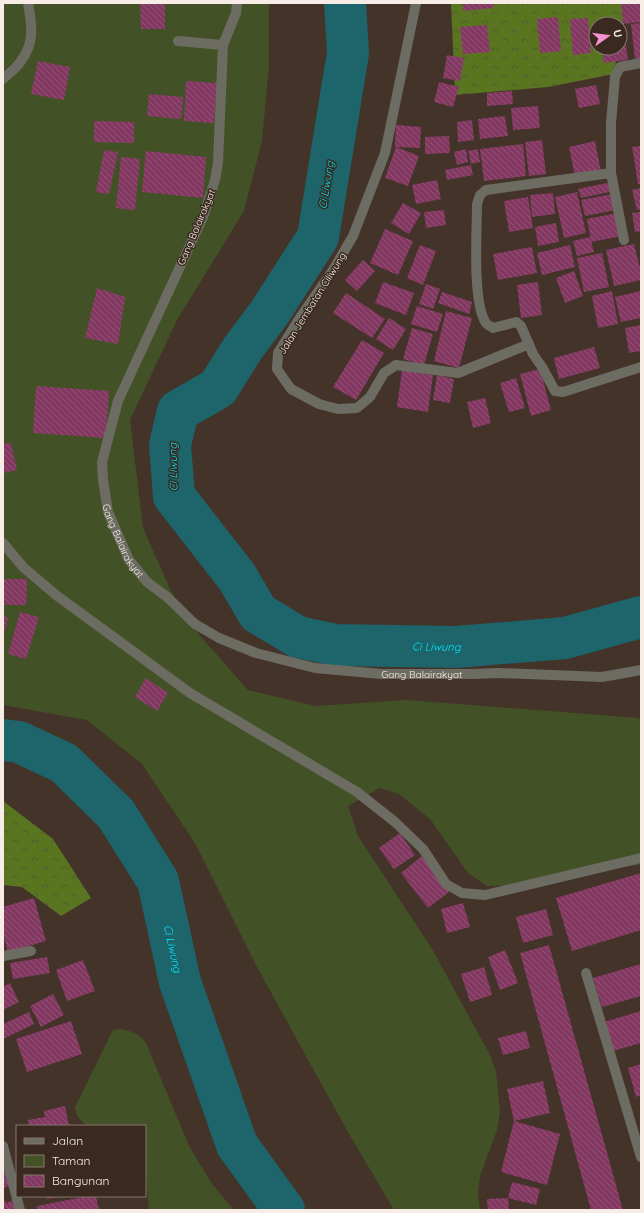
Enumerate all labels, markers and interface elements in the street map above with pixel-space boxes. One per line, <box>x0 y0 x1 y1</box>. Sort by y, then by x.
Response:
north arrow <box>588 16 628 56</box>
text: U <box>610 28 625 39</box>
water label: Ci Liwung <box>315 159 337 210</box>
street label: Gang Balairakyat <box>175 187 219 267</box>
street label: Jalan Jembatan Ciliwung <box>276 250 349 357</box>
water label: Ci Liwung <box>166 441 180 491</box>
street label: Gang Balairakyat <box>100 503 147 581</box>
water label: Ci Liwung <box>412 639 462 654</box>
street label: Gang Balairakyat <box>381 668 463 681</box>
water label: Ci Liwung <box>161 924 185 975</box>
legend <box>16 1125 146 1197</box>
text: Jalan <box>52 1133 83 1148</box>
text: Taman <box>52 1153 90 1168</box>
text: Bangunan <box>52 1173 109 1188</box>

